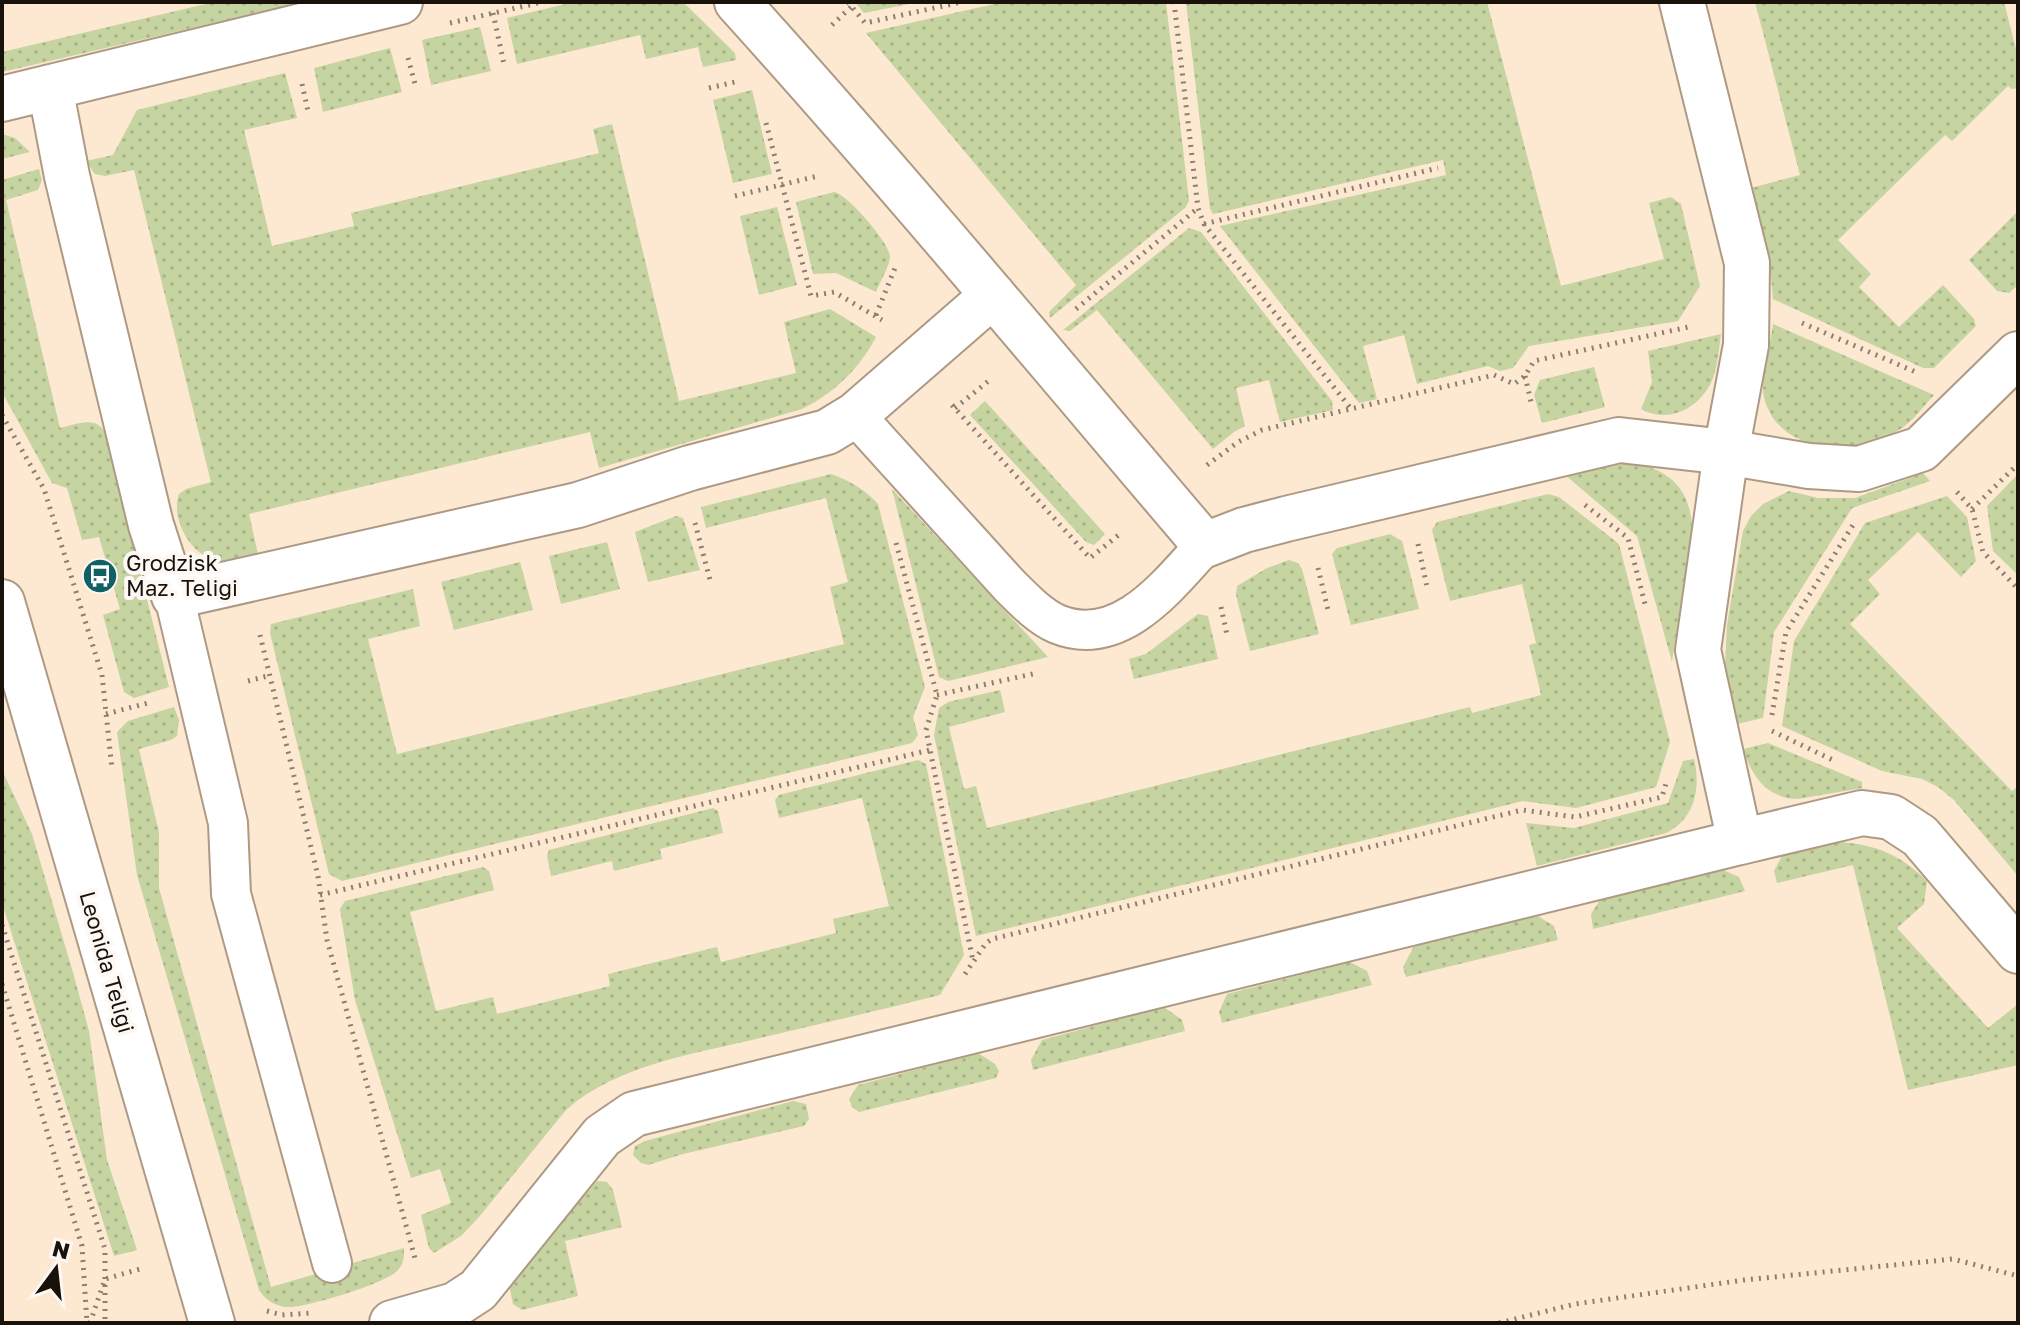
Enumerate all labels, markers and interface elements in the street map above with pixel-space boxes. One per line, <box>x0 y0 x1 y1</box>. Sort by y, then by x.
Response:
place label: Grodzisk Maz. Teligi <box>126 549 238 601</box>
bus stop icon: Grodzisk Maz. Teligi <box>81 557 119 595</box>
street label: Leonida Teligi <box>74 888 141 1036</box>
north arrow <box>16 1229 96 1309</box>
text: N <box>50 1234 73 1264</box>

